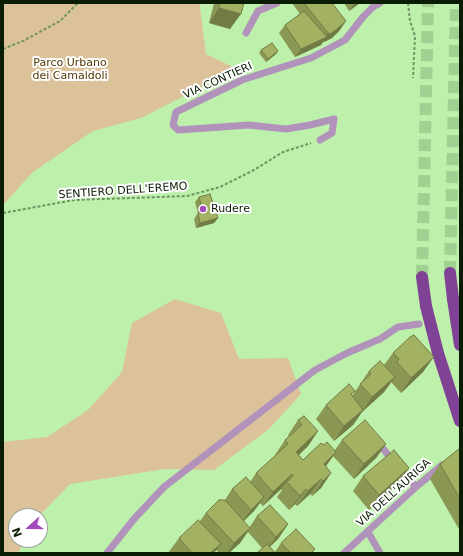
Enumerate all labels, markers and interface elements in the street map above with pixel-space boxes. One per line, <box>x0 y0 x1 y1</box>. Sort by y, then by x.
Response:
park label: Parco Urbano dei Camaldoli <box>32 56 108 82</box>
street label: VIA CONTIERI <box>181 60 255 102</box>
street label: SENTIERO DELL'EREMO <box>58 180 188 202</box>
place label: Rudere <box>211 202 250 216</box>
marker: Rudere <box>198 204 208 214</box>
street label: VIA DELL'AURIGA <box>354 456 434 530</box>
north arrow <box>8 508 48 548</box>
text: N <box>10 525 25 539</box>

